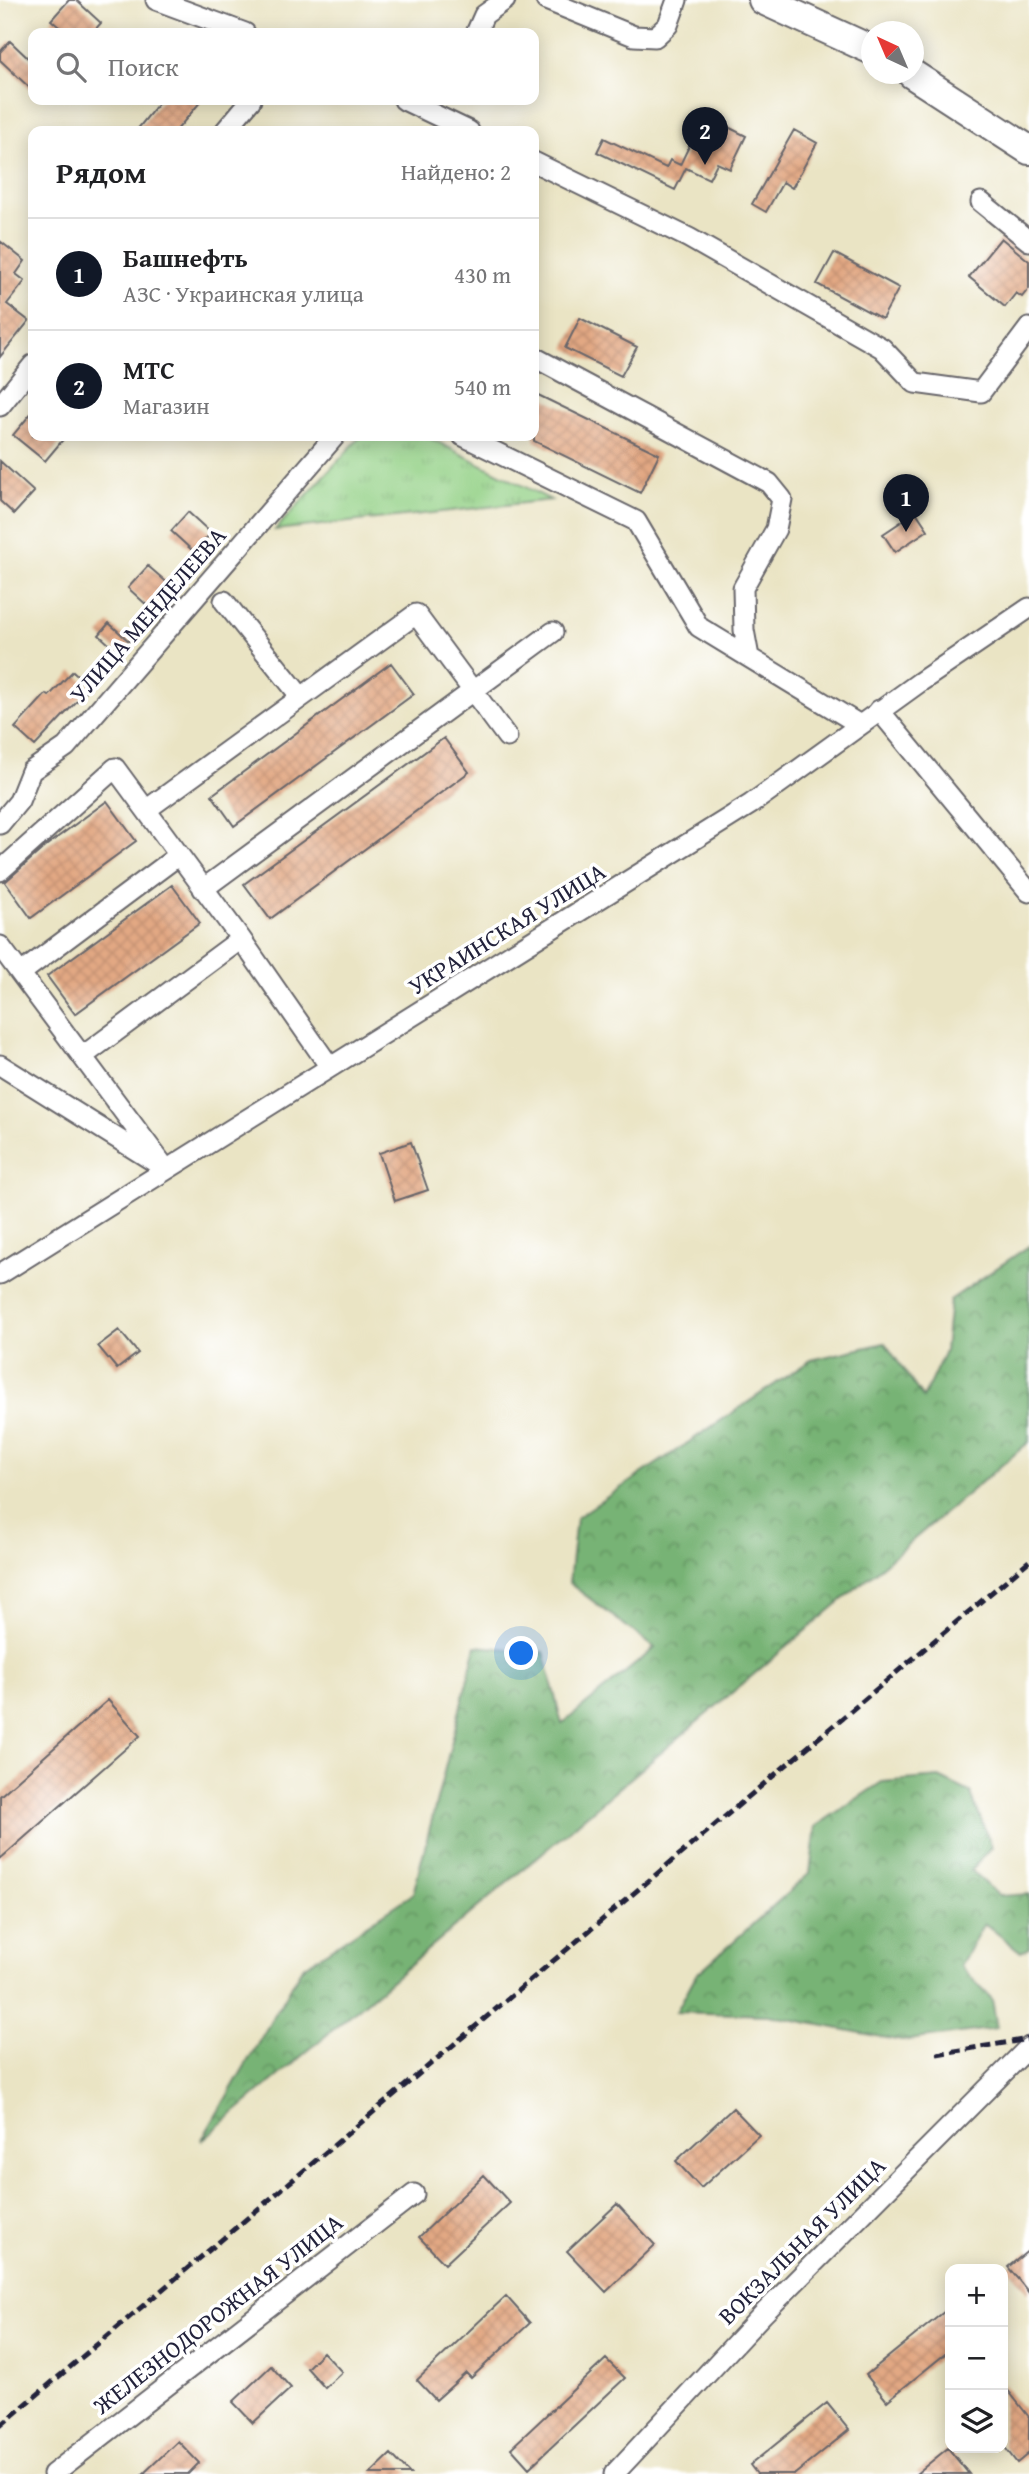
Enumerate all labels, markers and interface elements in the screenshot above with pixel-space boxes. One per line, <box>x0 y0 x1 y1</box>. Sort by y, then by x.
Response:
north arrow <box>861 21 924 84</box>
search box <box>28 28 539 105</box>
text: Поиск <box>108 47 179 86</box>
icon: search <box>52 48 90 86</box>
pin: 2 <box>682 107 728 165</box>
text: Рядом <box>56 150 147 194</box>
text: Найдено: 2 <box>401 155 511 188</box>
text: Башнефть <box>123 238 248 277</box>
text: 1 <box>73 258 85 291</box>
text: 430 m <box>454 258 511 291</box>
text: АЗС · Украинская улица <box>123 277 364 310</box>
text: МТС <box>123 350 175 389</box>
text: 2 <box>73 370 85 403</box>
text: 540 m <box>454 370 511 403</box>
text: Магазин <box>123 389 210 422</box>
pin: 1 <box>883 474 929 532</box>
street label: УЛИЦА МЕНДЕЛЕЕВА <box>61 519 234 710</box>
street label: УКРАИНСКАЯ УЛИЦА <box>401 853 613 1003</box>
your location <box>504 1636 538 1670</box>
street label: ВОКЗАЛЬНАЯ УЛИЦА <box>710 2149 894 2332</box>
street label: ЖЕЛЕЗНОДОРОЖНАЯ УЛИЦА <box>85 2205 350 2423</box>
map controls <box>945 2264 1008 2453</box>
button: + <box>945 2264 1008 2327</box>
button: − <box>945 2327 1008 2390</box>
button: layers <box>945 2390 1008 2453</box>

